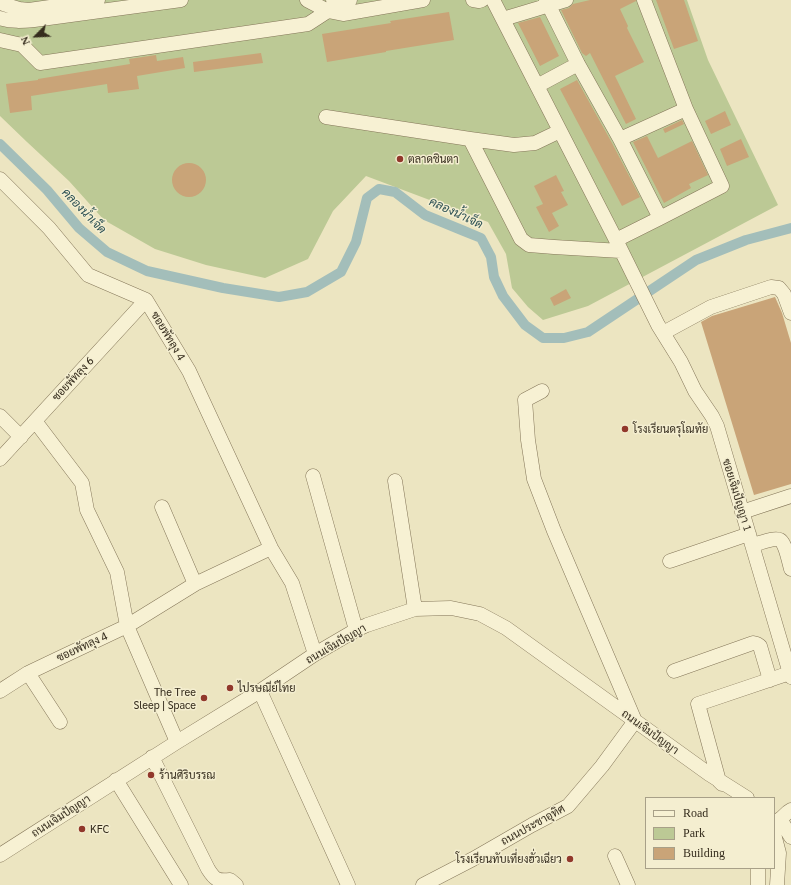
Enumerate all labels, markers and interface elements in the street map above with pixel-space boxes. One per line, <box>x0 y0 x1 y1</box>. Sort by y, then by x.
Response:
north arrow <box>16 16 56 56</box>
text: N <box>18 35 32 47</box>
place label: ตลาดชินตา <box>408 152 459 166</box>
marker: ตลาดชินตา <box>395 154 405 164</box>
water label: คลองน้ำเจ็ด <box>59 185 109 237</box>
water label: คลองน้ำเจ็ด <box>427 194 485 232</box>
street label: ซอยพัทลุง 4 <box>148 309 188 363</box>
street label: ซอยพัทลุง 6 <box>49 354 97 404</box>
place label: โรงเรียนดรุโณทัย <box>633 422 708 436</box>
marker: โรงเรียนดรุโณทัย <box>620 424 630 434</box>
street label: ซอยเจิมปัญญา 1 <box>720 457 754 533</box>
street label: ถนนเจิมปัญญา <box>303 621 369 667</box>
street label: ซอยพัทลุง 4 <box>54 629 110 665</box>
place label: ไปรษณีย์ไทย <box>238 681 296 695</box>
marker: ไปรษณีย์ไทย <box>225 683 235 693</box>
place label: The Tree Sleep | Space <box>134 685 196 711</box>
marker: The Tree Sleep | Space <box>199 693 209 703</box>
street label: ถนนเจิมปัญญา <box>619 707 681 757</box>
place label: ร้านศิริบรรณ <box>159 768 215 782</box>
marker: ร้านศิริบรรณ <box>146 770 156 780</box>
street label: ถนนเจิมปัญญา <box>29 792 93 840</box>
legend <box>645 797 775 869</box>
street label: ถนนประชาอุทิศ <box>499 802 567 848</box>
text: Road <box>683 806 708 820</box>
place label: KFC <box>90 822 109 836</box>
marker: KFC <box>77 824 87 834</box>
text: Park <box>683 826 705 840</box>
text: Building <box>683 846 725 860</box>
place label: โรงเรียนทับเที่ยงฮั่วเฉียว <box>456 852 562 866</box>
marker: โรงเรียนทับเที่ยงฮั่วเฉียว <box>565 854 575 864</box>

